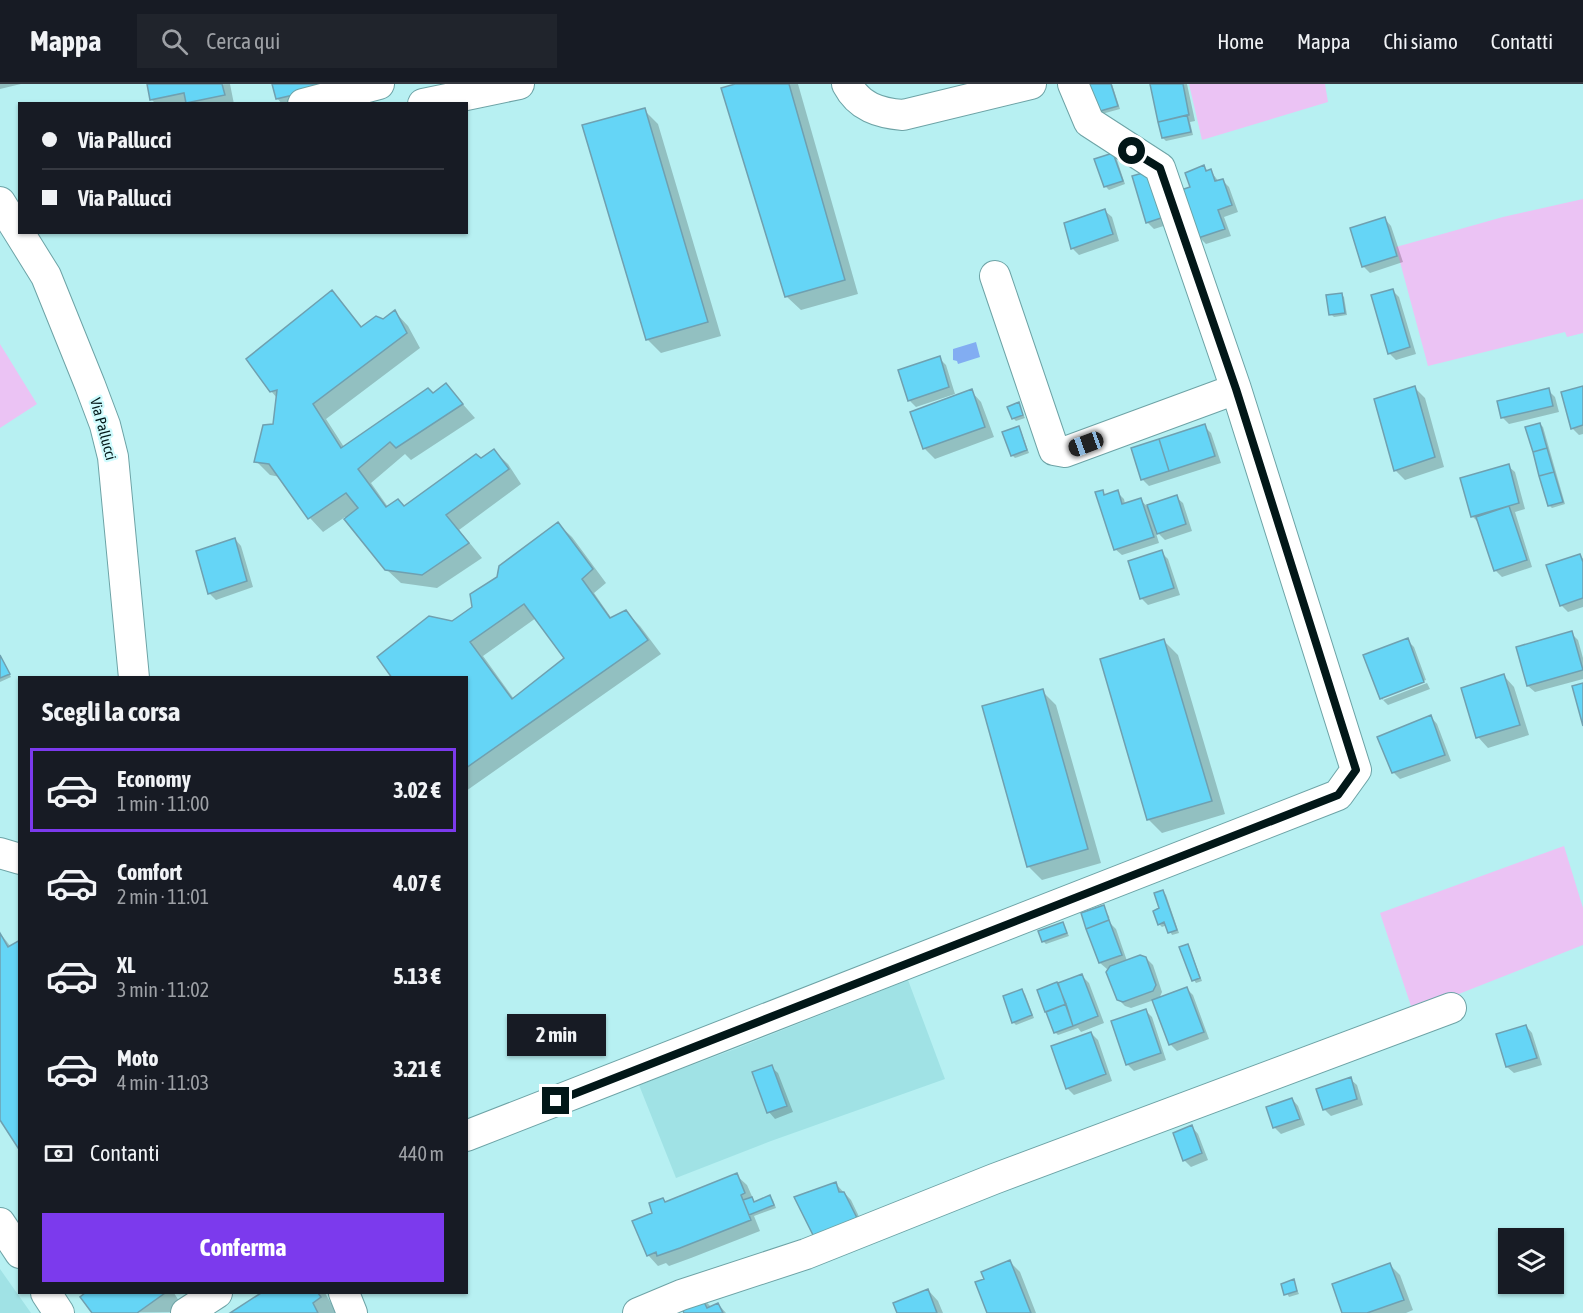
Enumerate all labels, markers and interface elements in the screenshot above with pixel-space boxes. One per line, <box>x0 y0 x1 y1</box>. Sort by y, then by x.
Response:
search box <box>137 14 557 68</box>
text: Mappa <box>30 25 101 57</box>
icon: search <box>158 25 191 58</box>
text: Cerca qui <box>206 28 280 54</box>
text: Home <box>1217 29 1264 53</box>
text: Mappa <box>1297 29 1350 53</box>
text: Chi siamo <box>1383 29 1458 53</box>
text: Contatti <box>1491 29 1553 53</box>
text: Via Pallucci <box>78 127 171 153</box>
route start <box>1118 137 1145 164</box>
text: Via Pallucci <box>78 185 171 211</box>
street label: Via Pallucci <box>87 396 120 462</box>
car <box>1066 429 1106 459</box>
text: Scegli la corsa <box>42 696 180 727</box>
icon: car <box>45 763 99 817</box>
text: Economy <box>117 766 191 792</box>
text: 3.02 € <box>393 777 441 803</box>
text: 1 min · 11:00 <box>117 792 209 815</box>
icon: car <box>45 856 99 910</box>
text: Comfort <box>117 859 182 885</box>
text: 4.07 € <box>393 870 441 896</box>
text: 2 min · 11:01 <box>117 885 209 908</box>
icon: car <box>45 949 99 1003</box>
text: XL <box>117 952 135 978</box>
text: 5.13 € <box>393 963 441 989</box>
text: 3 min · 11:02 <box>117 978 209 1001</box>
callout: 2 min <box>506 1014 606 1056</box>
text: 2 min <box>536 1023 577 1046</box>
icon: car <box>45 1042 99 1096</box>
text: Moto <box>117 1045 159 1071</box>
text: 3.21 € <box>393 1056 441 1082</box>
text: 4 min · 11:03 <box>117 1071 209 1094</box>
route end <box>542 1087 569 1114</box>
icon: cash <box>42 1137 75 1170</box>
text: Contanti <box>90 1140 160 1166</box>
text: 440 m <box>399 1142 444 1165</box>
button: Conferma <box>42 1213 444 1282</box>
map controls <box>1498 1228 1564 1294</box>
button: layers <box>1498 1228 1564 1294</box>

